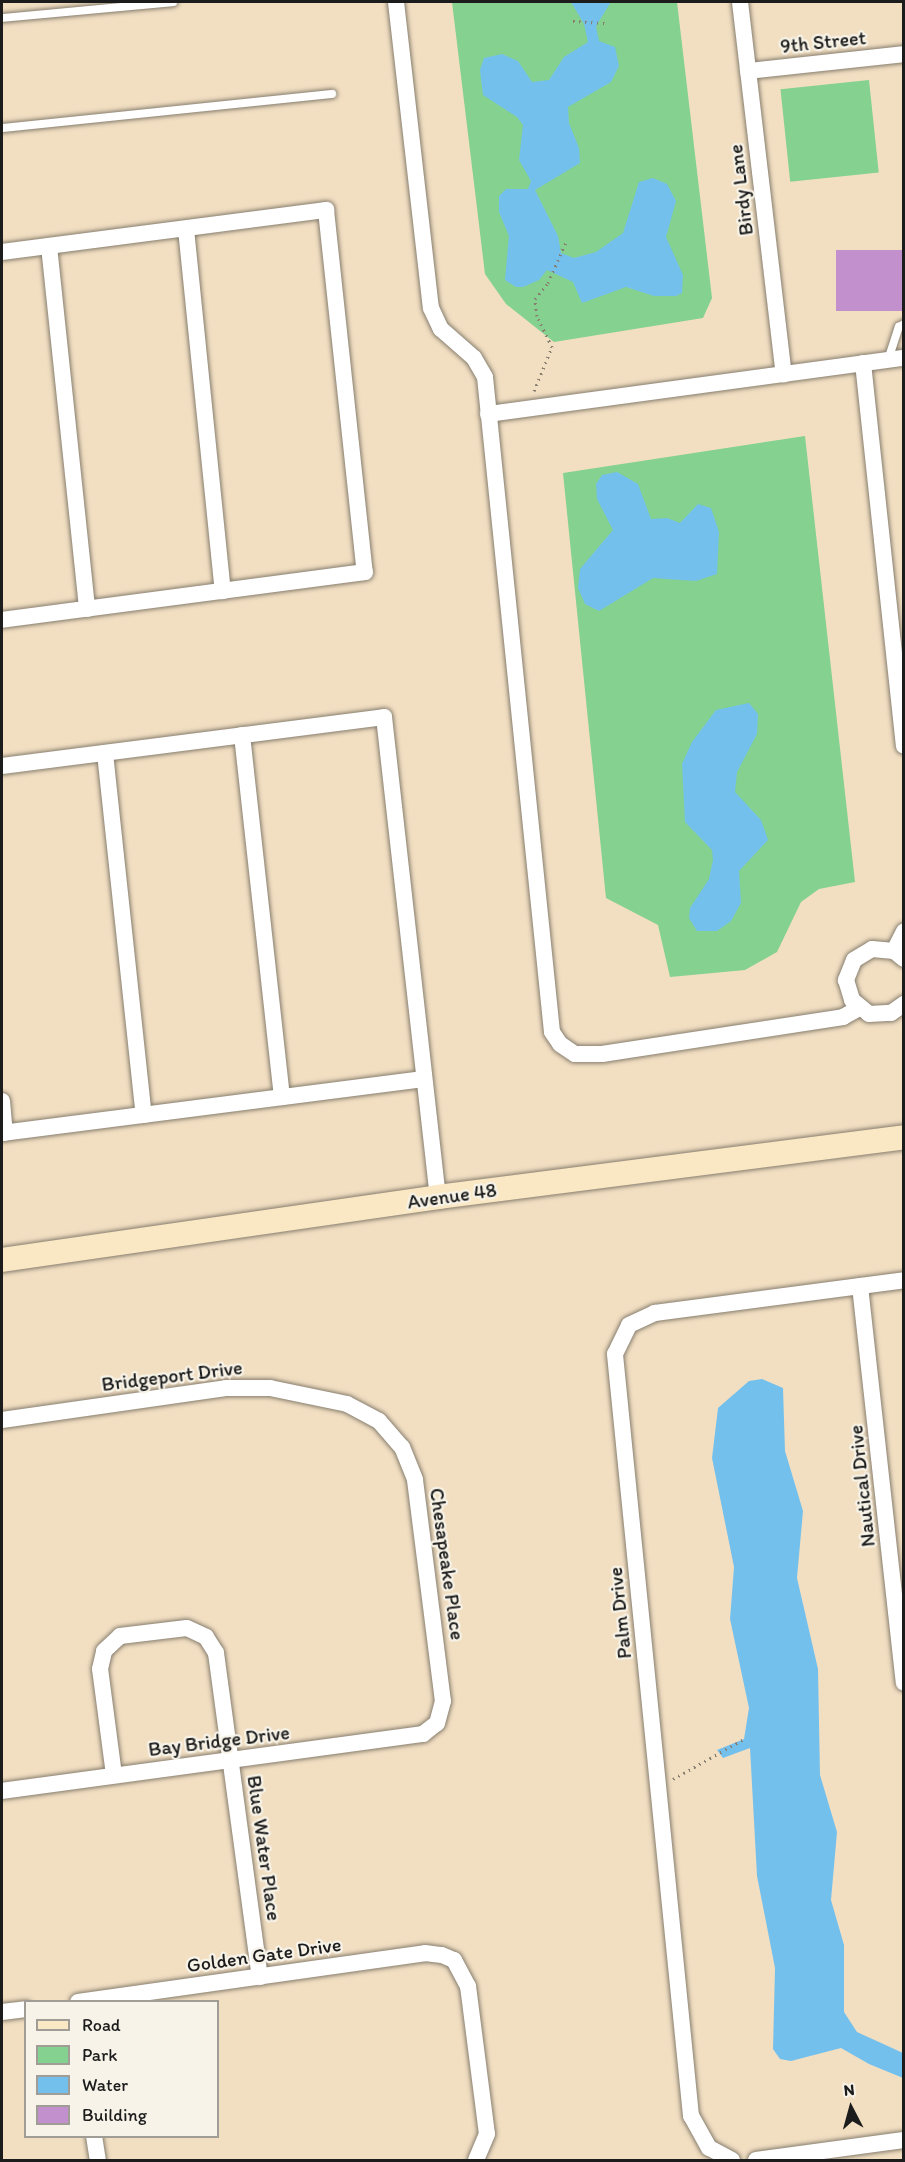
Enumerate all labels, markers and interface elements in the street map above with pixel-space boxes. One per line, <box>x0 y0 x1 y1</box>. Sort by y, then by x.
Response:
street label: 9th Street <box>779 26 867 58</box>
street label: Birdy Lane <box>723 143 759 237</box>
street label: Avenue 48 <box>406 1178 498 1214</box>
street label: Bridgeport Drive <box>100 1355 244 1397</box>
street label: Nautical Drive <box>844 1424 880 1548</box>
street label: Chesapeake Place <box>424 1487 470 1641</box>
street label: Palm Drive <box>603 1566 637 1660</box>
street label: Bay Bridge Drive <box>147 1720 291 1762</box>
street label: Blue Water Place <box>242 1774 286 1922</box>
street label: Golden Gate Drive <box>185 1932 343 1978</box>
legend <box>24 2000 219 2138</box>
text: Road <box>82 2014 121 2036</box>
text: Park <box>82 2044 117 2066</box>
text: Water <box>82 2074 128 2096</box>
north arrow <box>821 2078 881 2138</box>
text: N <box>843 2080 855 2100</box>
text: Building <box>82 2104 147 2126</box>

